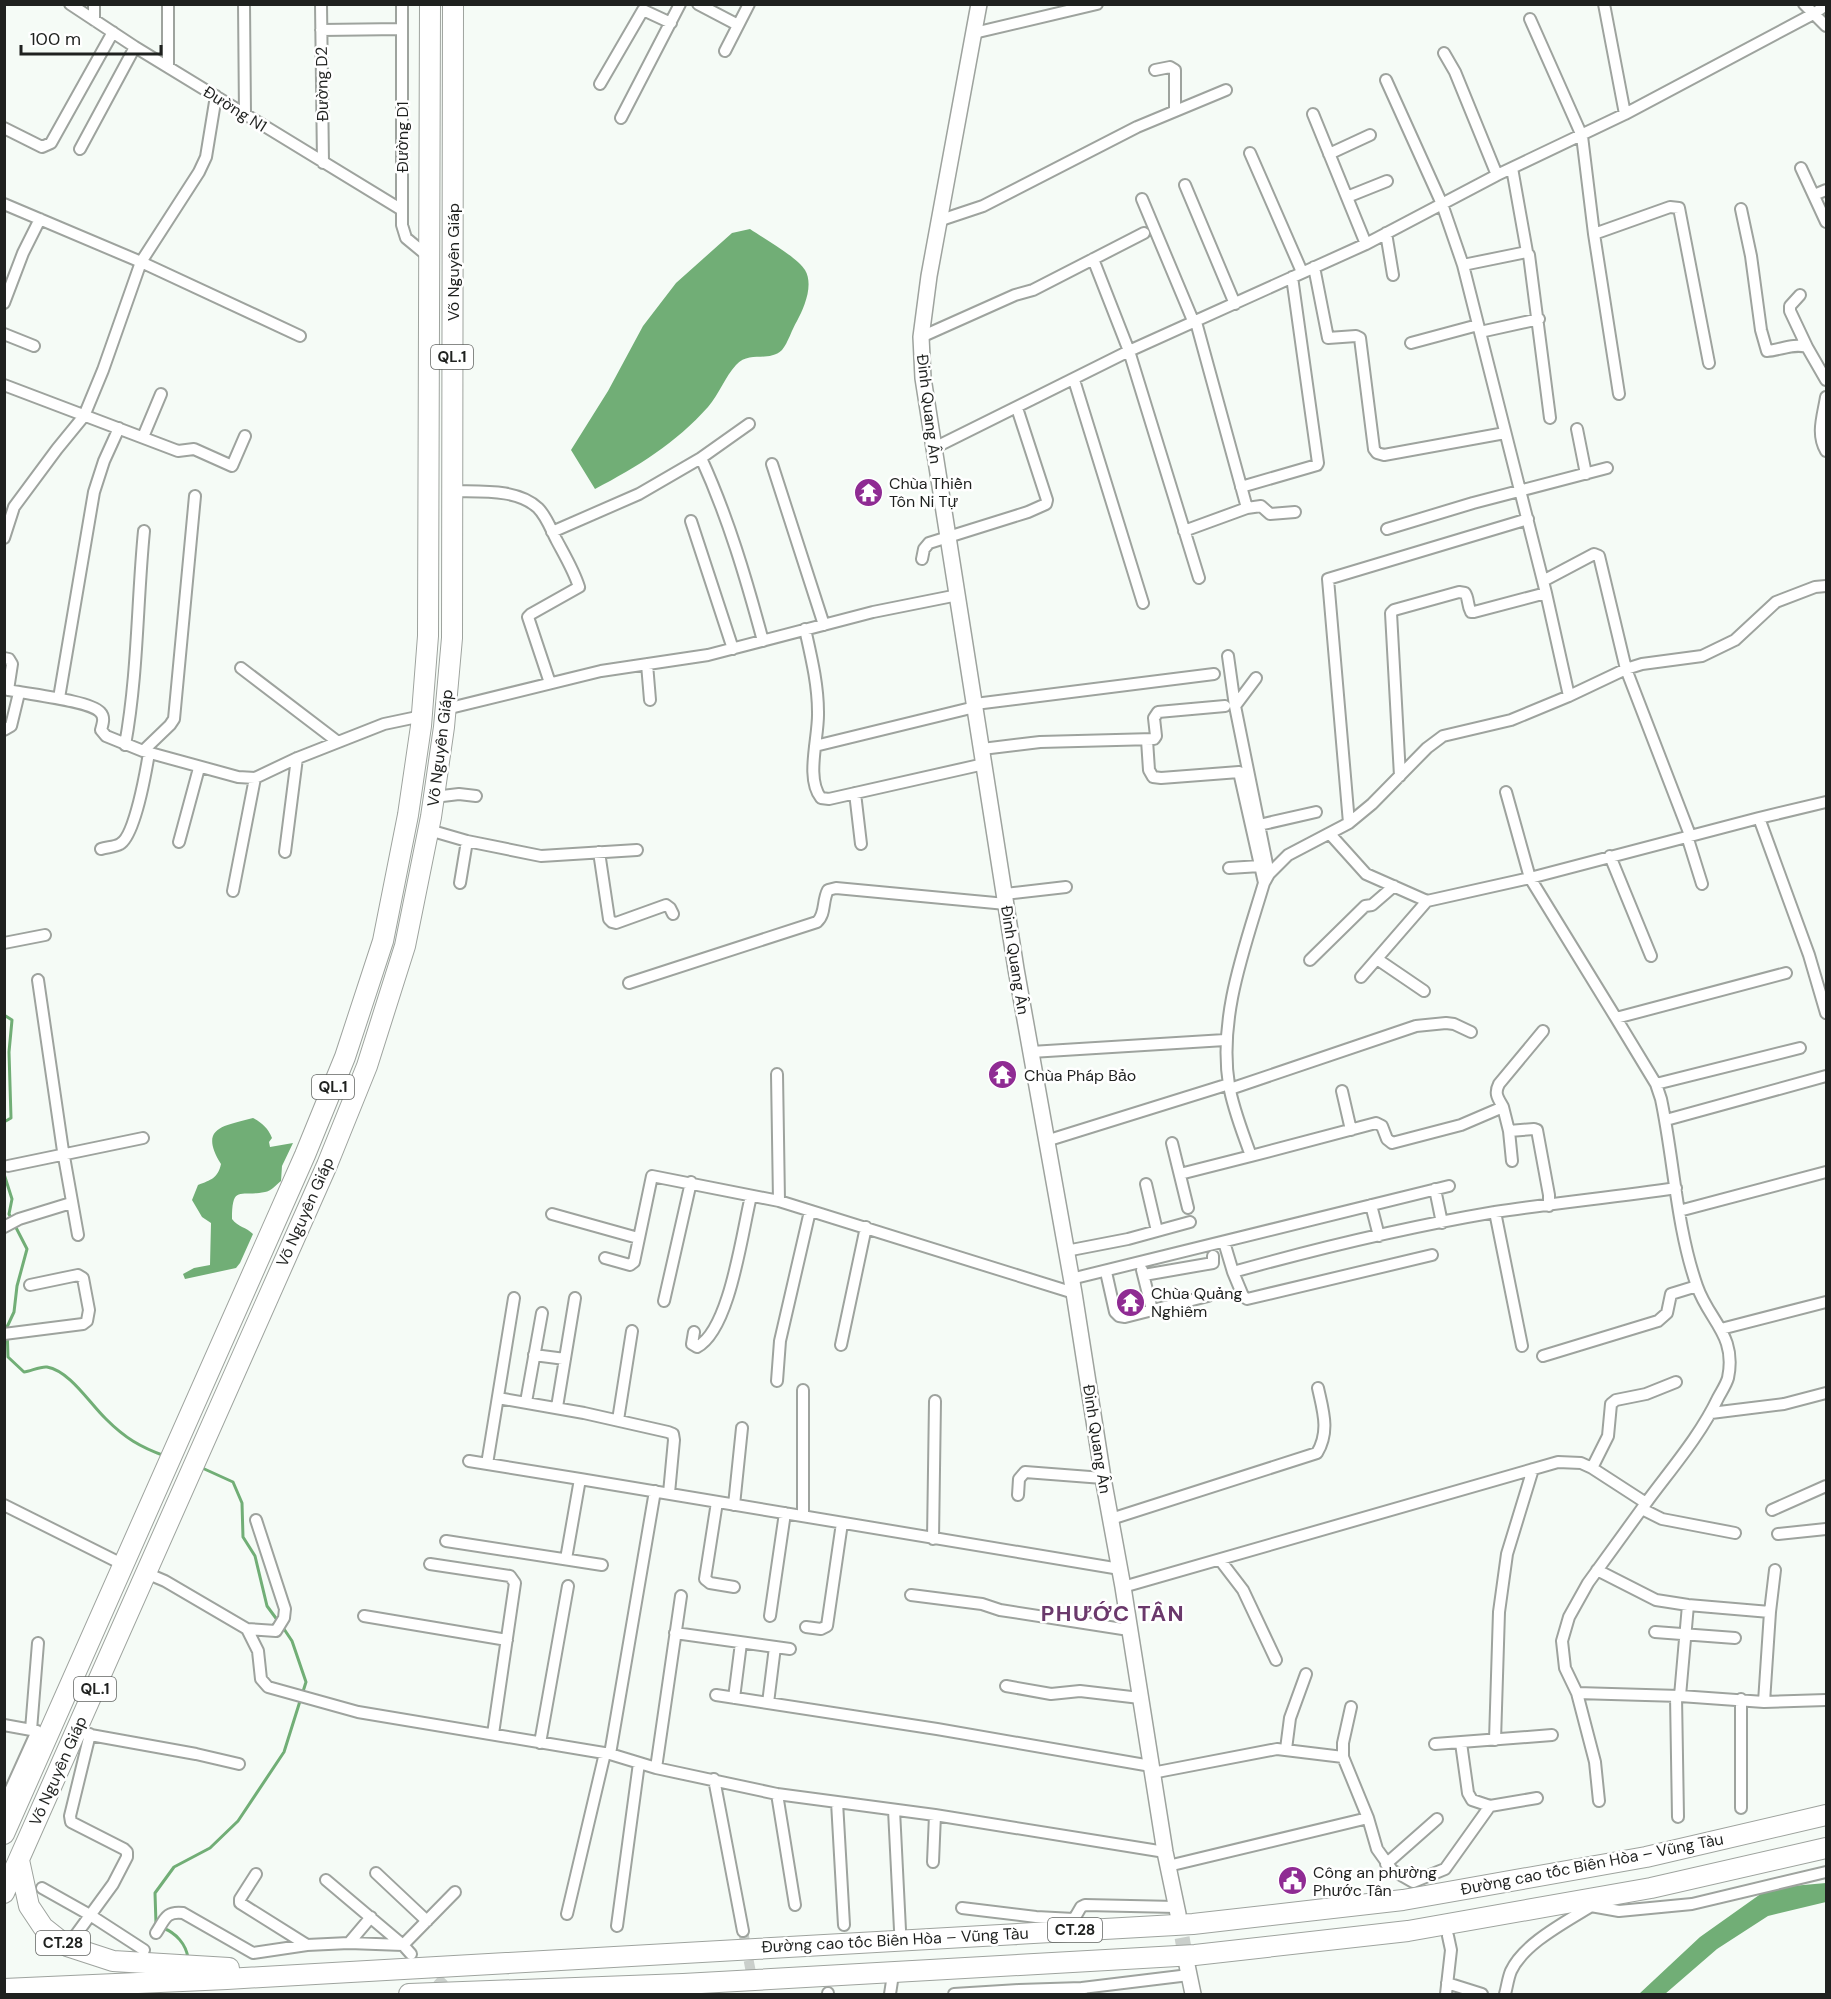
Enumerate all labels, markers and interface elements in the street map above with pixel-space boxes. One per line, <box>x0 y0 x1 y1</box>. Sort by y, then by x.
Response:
scale bar <box>21 18 160 56</box>
text: 100 m <box>30 27 81 51</box>
street label: Đường D2 <box>311 46 333 122</box>
street label: Đường N1 <box>199 81 271 137</box>
street label: Đường D1 <box>392 102 413 172</box>
street label: Võ Nguyên Giáp <box>443 203 464 321</box>
road number: QL.1 <box>431 345 473 369</box>
street label: Đinh Quang Ân <box>912 353 946 465</box>
place label: Chùa Thiền Tôn Ni Tự <box>889 473 972 512</box>
temple icon: Chùa Thiền Tôn Ni Tự <box>852 476 884 508</box>
street label: Võ Nguyên Giáp <box>422 688 458 808</box>
street label: Đinh Quang Ân <box>996 904 1034 1016</box>
temple icon: Chùa Pháp Bảo <box>987 1059 1019 1091</box>
place label: Chùa Pháp Bảo <box>1024 1065 1136 1086</box>
road number: QL.1 <box>312 1075 354 1099</box>
street label: Võ Nguyên Giáp <box>271 1154 339 1270</box>
place label: Chùa Quảng Nghiêm <box>1151 1283 1242 1322</box>
temple icon: Chùa Quảng Nghiêm <box>1114 1286 1146 1318</box>
street label: Đinh Quang Ân <box>1078 1383 1116 1495</box>
district label: PHƯỚC TÂN <box>1041 1599 1185 1628</box>
road number: QL.1 <box>74 1677 116 1701</box>
street label: Võ Nguyên Giáp <box>24 1713 92 1829</box>
street label: Đường cao tốc Biên Hòa – Vũng Tàu <box>1459 1828 1725 1900</box>
place label: Công an phường Phước Tân <box>1313 1862 1437 1901</box>
public building icon: Công an phường Phước Tân <box>1276 1865 1308 1897</box>
road number: CT.28 <box>1048 1918 1102 1942</box>
street label: Đường cao tốc Biên Hòa – Vũng Tàu <box>761 1923 1029 1957</box>
road number: CT.28 <box>36 1931 90 1955</box>

